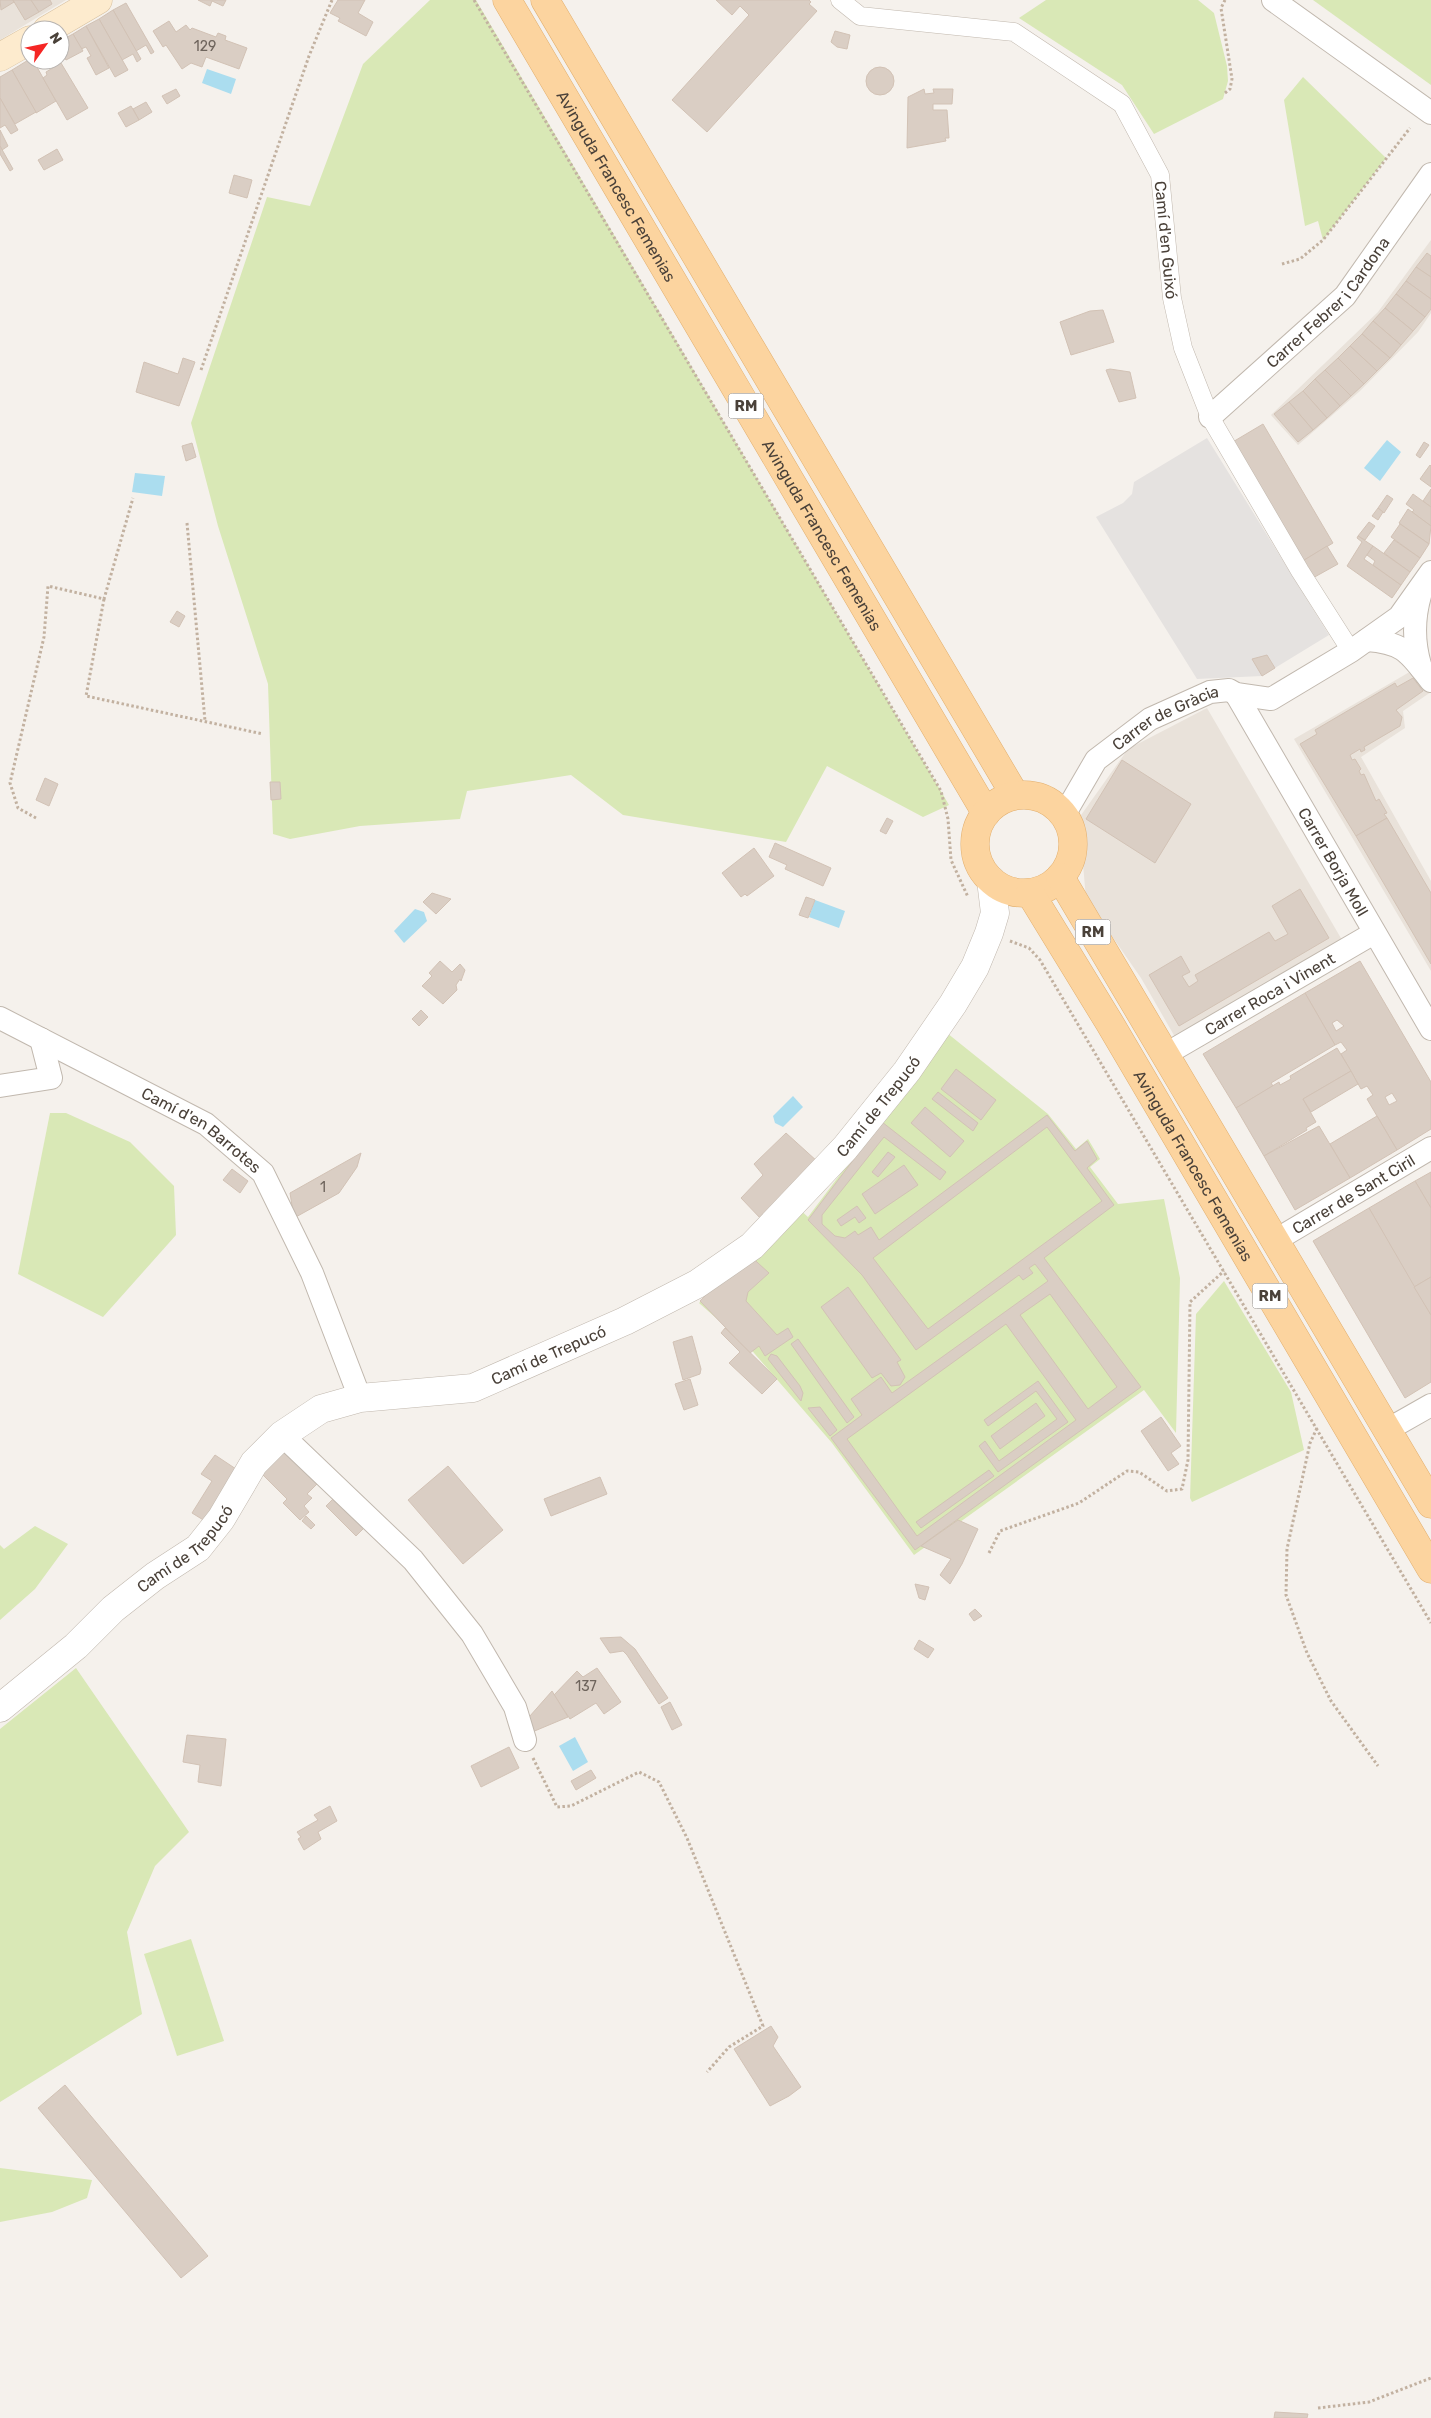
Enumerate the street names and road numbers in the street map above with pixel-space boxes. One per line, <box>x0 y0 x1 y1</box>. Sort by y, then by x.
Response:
street label: Avinguda Francesc Femenias <box>553 87 680 285</box>
street label: Camí d'en Guixó <box>1151 180 1182 300</box>
street label: Carrer Febrer i Cardona <box>1262 233 1393 372</box>
road number: RM <box>728 394 764 418</box>
street label: Avinguda Francesc Femenias <box>759 436 886 634</box>
street label: Carrer de Gràcia <box>1108 682 1220 754</box>
street label: Carrer Borja Moll <box>1295 804 1373 919</box>
road number: RM <box>1076 920 1110 944</box>
street label: Carrer Roca i Vinent <box>1201 948 1338 1039</box>
street label: Camí de Trepucó <box>832 1052 924 1161</box>
street label: Avinguda Francesc Femenias <box>1130 1067 1257 1265</box>
street label: Camí d'en Barrotes <box>138 1083 265 1177</box>
street label: Carrer de Sant Ciril <box>1289 1150 1418 1238</box>
road number: RM <box>1252 1284 1288 1308</box>
street label: Camí de Trepucó <box>488 1321 609 1388</box>
street label: Camí de Trepucó <box>133 1502 237 1596</box>

